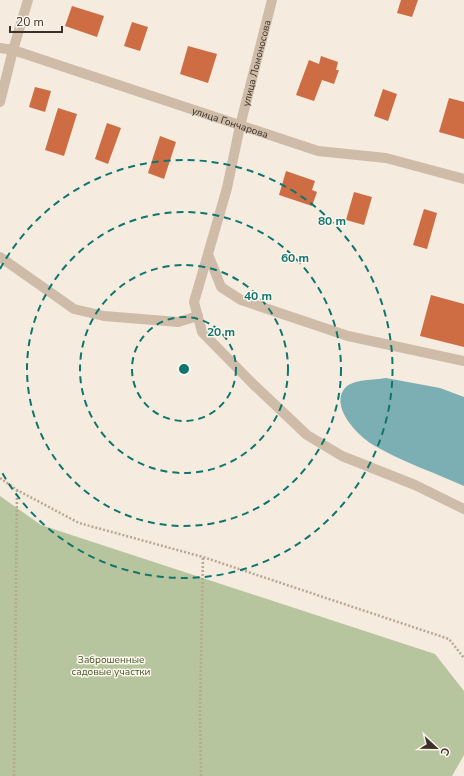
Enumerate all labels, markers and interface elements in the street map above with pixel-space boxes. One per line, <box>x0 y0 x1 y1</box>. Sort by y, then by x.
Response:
scale bar <box>10 8 62 34</box>
text: 20 m <box>16 14 44 30</box>
street label: улица Ломоносова <box>239 19 275 108</box>
street label: улица Гончарова <box>190 104 270 142</box>
text: 80 m <box>318 213 346 229</box>
text: 60 m <box>281 250 309 266</box>
text: 40 m <box>244 288 272 304</box>
text: 20 m <box>207 324 235 340</box>
centre of rings <box>177 362 191 376</box>
park label: Заброшенные садовые участки <box>72 653 151 679</box>
north arrow <box>416 728 456 768</box>
text: С <box>436 745 453 758</box>

